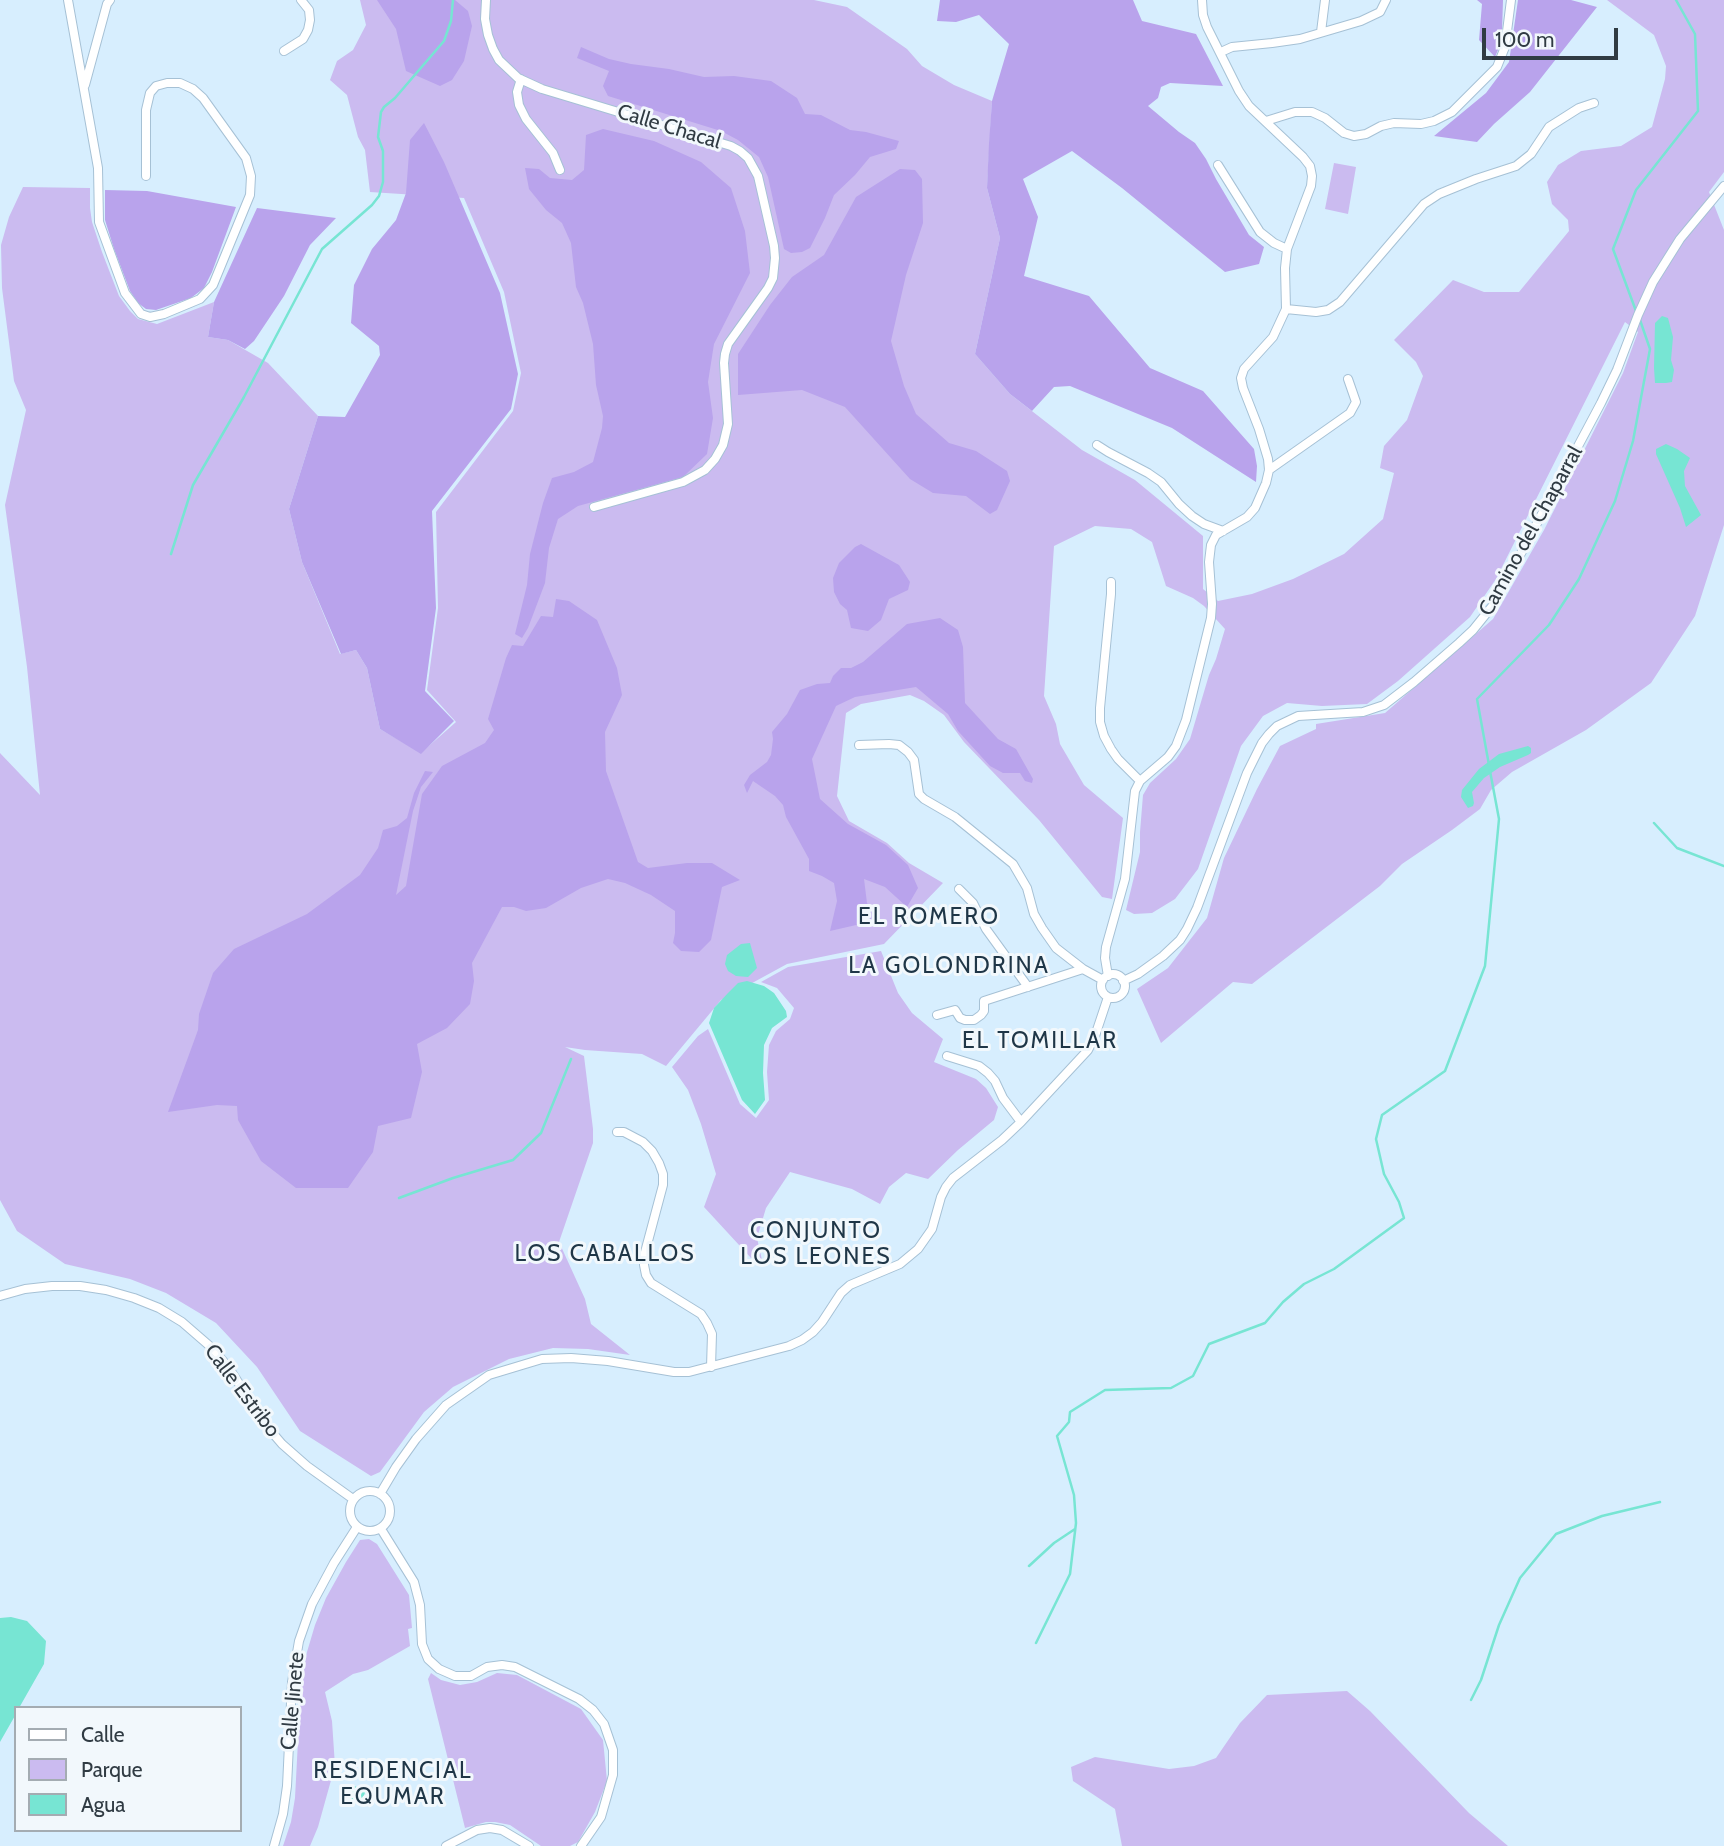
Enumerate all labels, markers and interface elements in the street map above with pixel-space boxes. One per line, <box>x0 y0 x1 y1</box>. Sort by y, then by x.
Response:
scale bar <box>1486 14 1622 58</box>
text: 100 m <box>1495 27 1554 52</box>
street label: Calle Chacal <box>614 99 724 155</box>
street label: Camino del Chaparral <box>1474 442 1588 620</box>
district label: EL ROMERO <box>859 903 999 931</box>
district label: LA GOLONDRINA <box>850 952 1048 980</box>
district label: EL TOMILLAR <box>963 1027 1117 1055</box>
district label: CONJUNTO LOS LEONES <box>742 1217 890 1271</box>
district label: LOS CABALLOS <box>516 1240 694 1268</box>
street label: Calle Estribo <box>199 1340 285 1442</box>
street label: Calle Jinete <box>276 1651 310 1751</box>
legend <box>14 1706 242 1832</box>
text: Calle <box>81 1722 125 1747</box>
text: Parque <box>81 1757 143 1782</box>
district label: RESIDENCIAL EQUMAR <box>315 1757 471 1811</box>
text: Agua <box>81 1792 125 1817</box>

